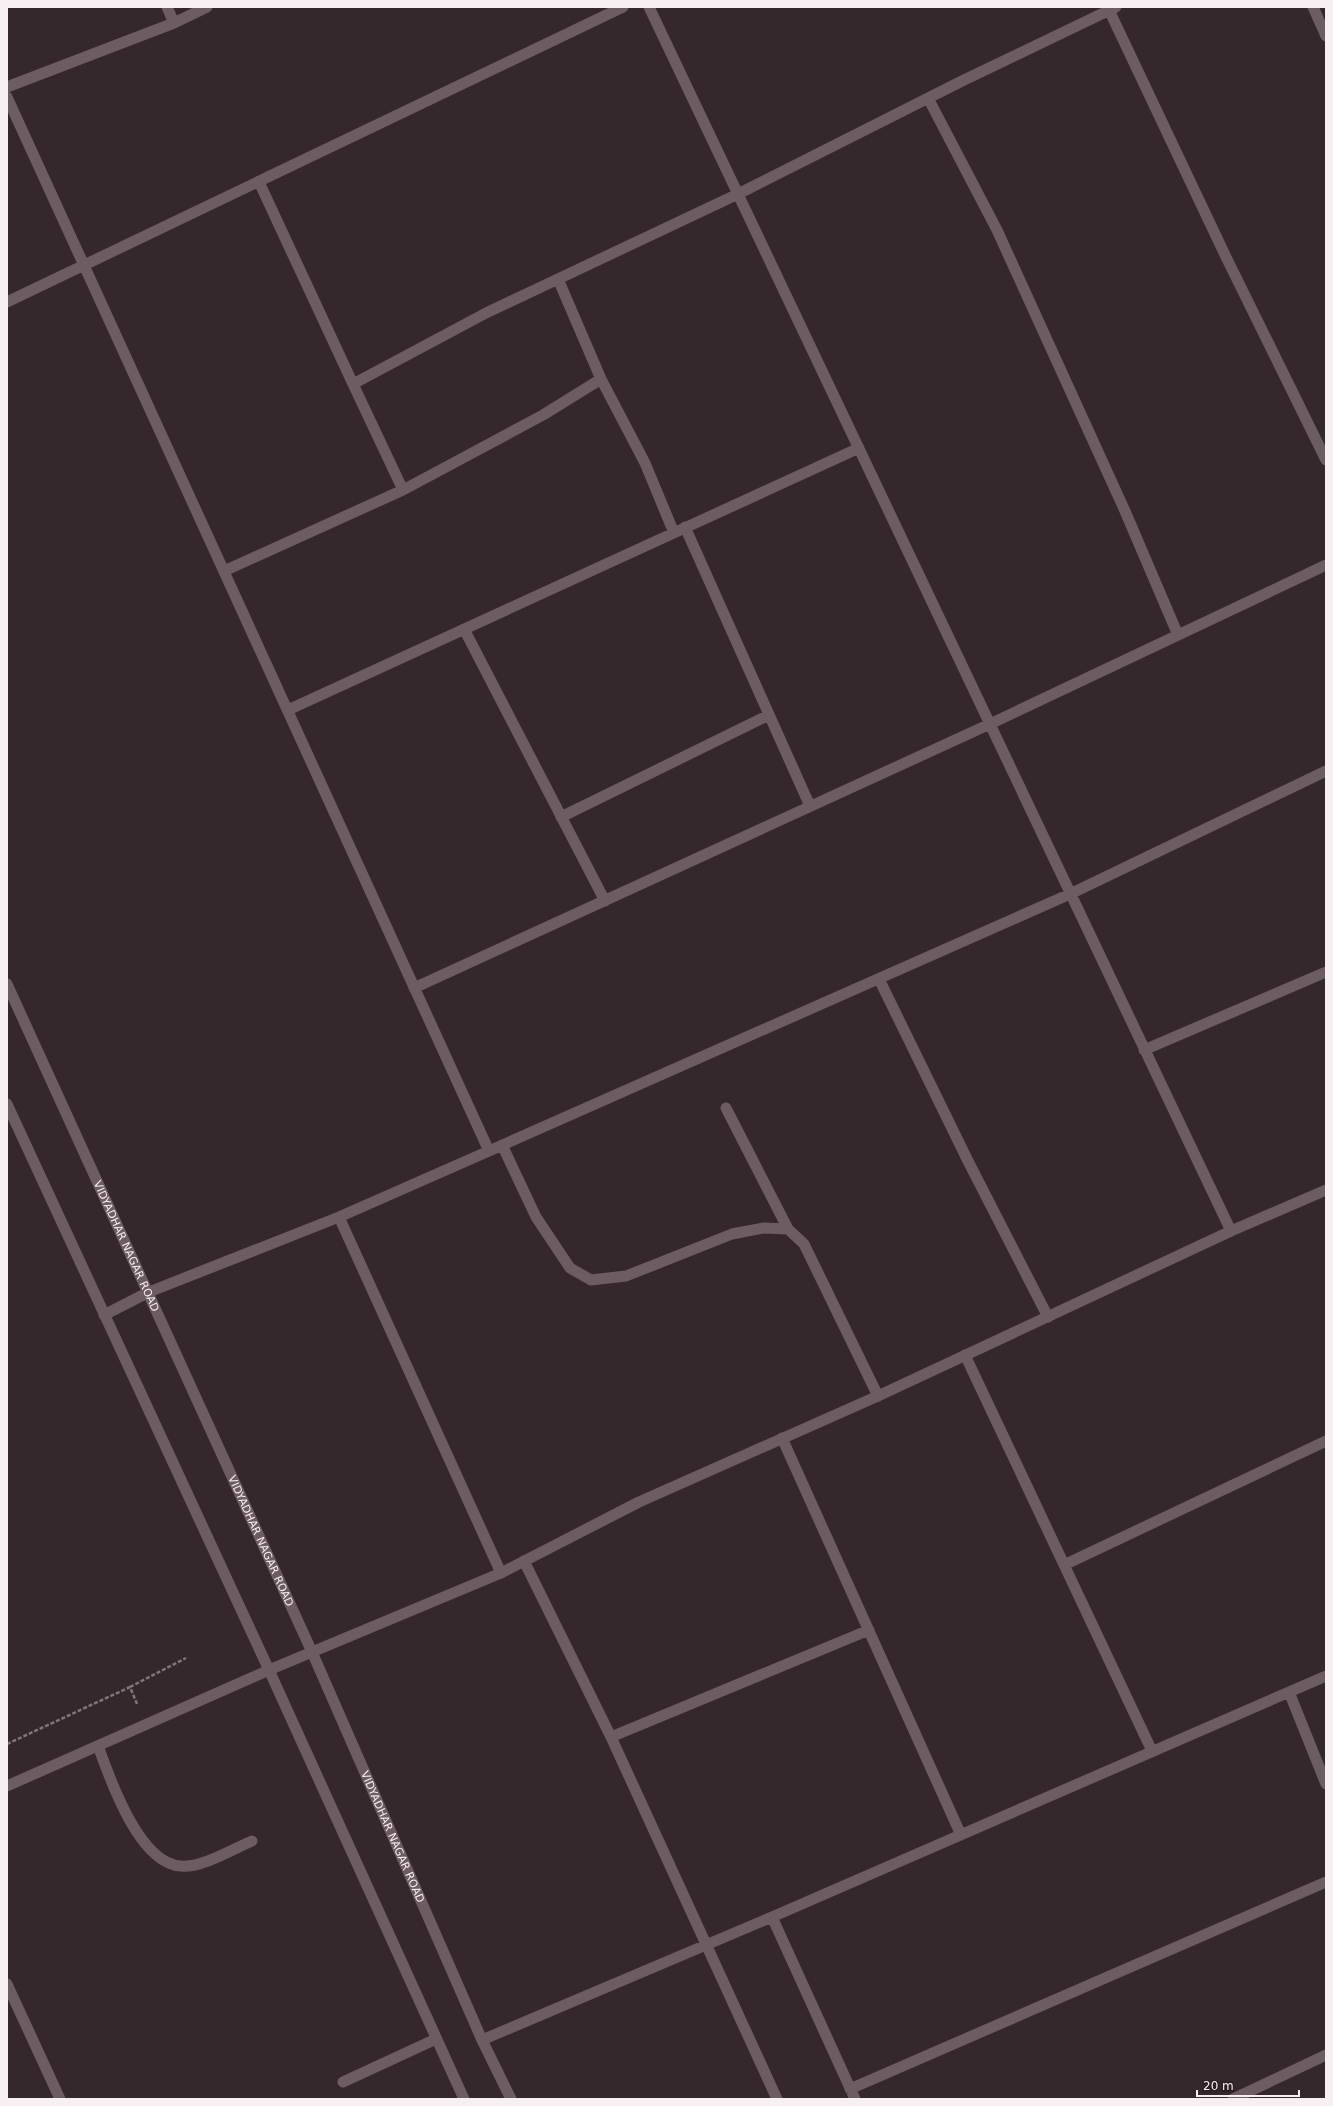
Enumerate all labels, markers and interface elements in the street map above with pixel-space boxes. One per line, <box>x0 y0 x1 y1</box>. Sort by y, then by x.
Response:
street label: VIDYADHAR NAGAR ROAD <box>91 1179 162 1314</box>
street label: VIDYADHAR NAGAR ROAD <box>225 1473 296 1608</box>
street label: VIDYADHAR NAGAR ROAD <box>358 1769 427 1905</box>
scale bar <box>1197 2072 1299 2098</box>
text: 20 m <box>1203 2079 1234 2093</box>

